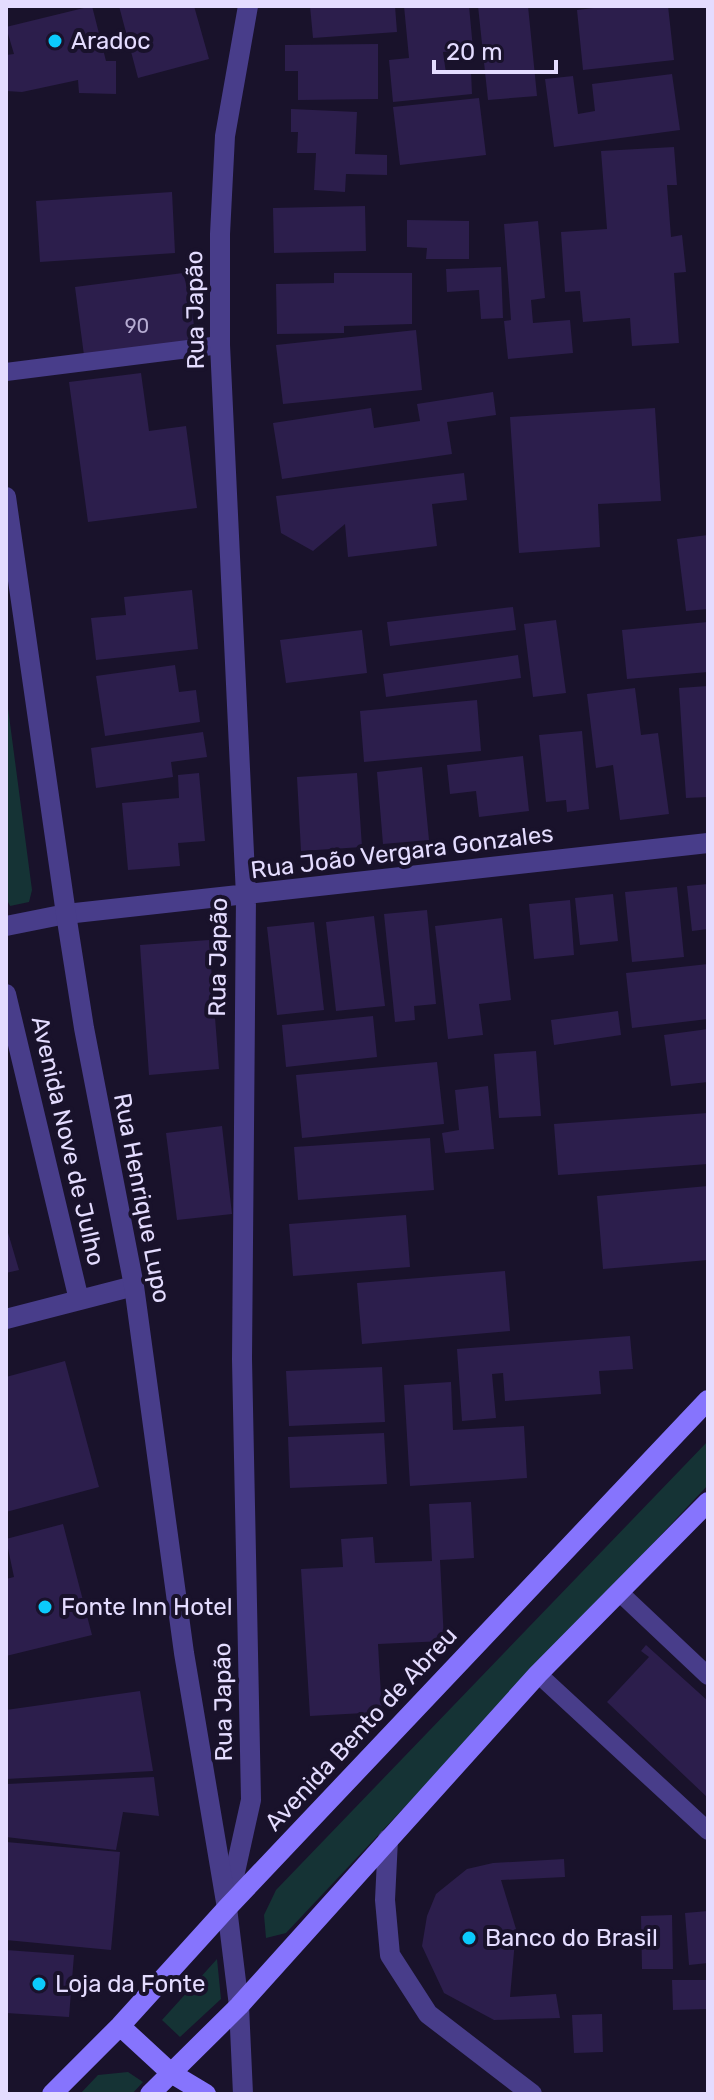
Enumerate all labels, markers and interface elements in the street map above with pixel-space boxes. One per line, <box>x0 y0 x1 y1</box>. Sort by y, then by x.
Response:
scale bar <box>434 24 556 74</box>
place label: Aradoc <box>71 27 151 55</box>
marker: Aradoc <box>46 32 64 50</box>
text: 20 m <box>446 38 503 66</box>
street label: Rua Japão <box>180 250 210 370</box>
house number: 90 <box>125 314 149 338</box>
street label: Rua João Vergara Gonzales <box>249 820 555 884</box>
street label: Rua Japão <box>203 897 233 1017</box>
street label: Avenida Nove de Julho <box>26 1014 110 1268</box>
street label: Rua Henrique Lupo <box>108 1091 176 1305</box>
place label: Fonte Inn Hotel <box>61 1593 233 1621</box>
marker: Fonte Inn Hotel <box>36 1598 54 1616</box>
street label: Avenida Bento de Abreu <box>259 1621 463 1837</box>
street label: Rua Japão <box>208 1642 238 1762</box>
place label: Banco do Brasil <box>485 1924 658 1952</box>
marker: Banco do Brasil <box>460 1929 478 1947</box>
place label: Loja da Fonte <box>55 1970 205 1998</box>
marker: Loja da Fonte <box>30 1975 48 1993</box>

